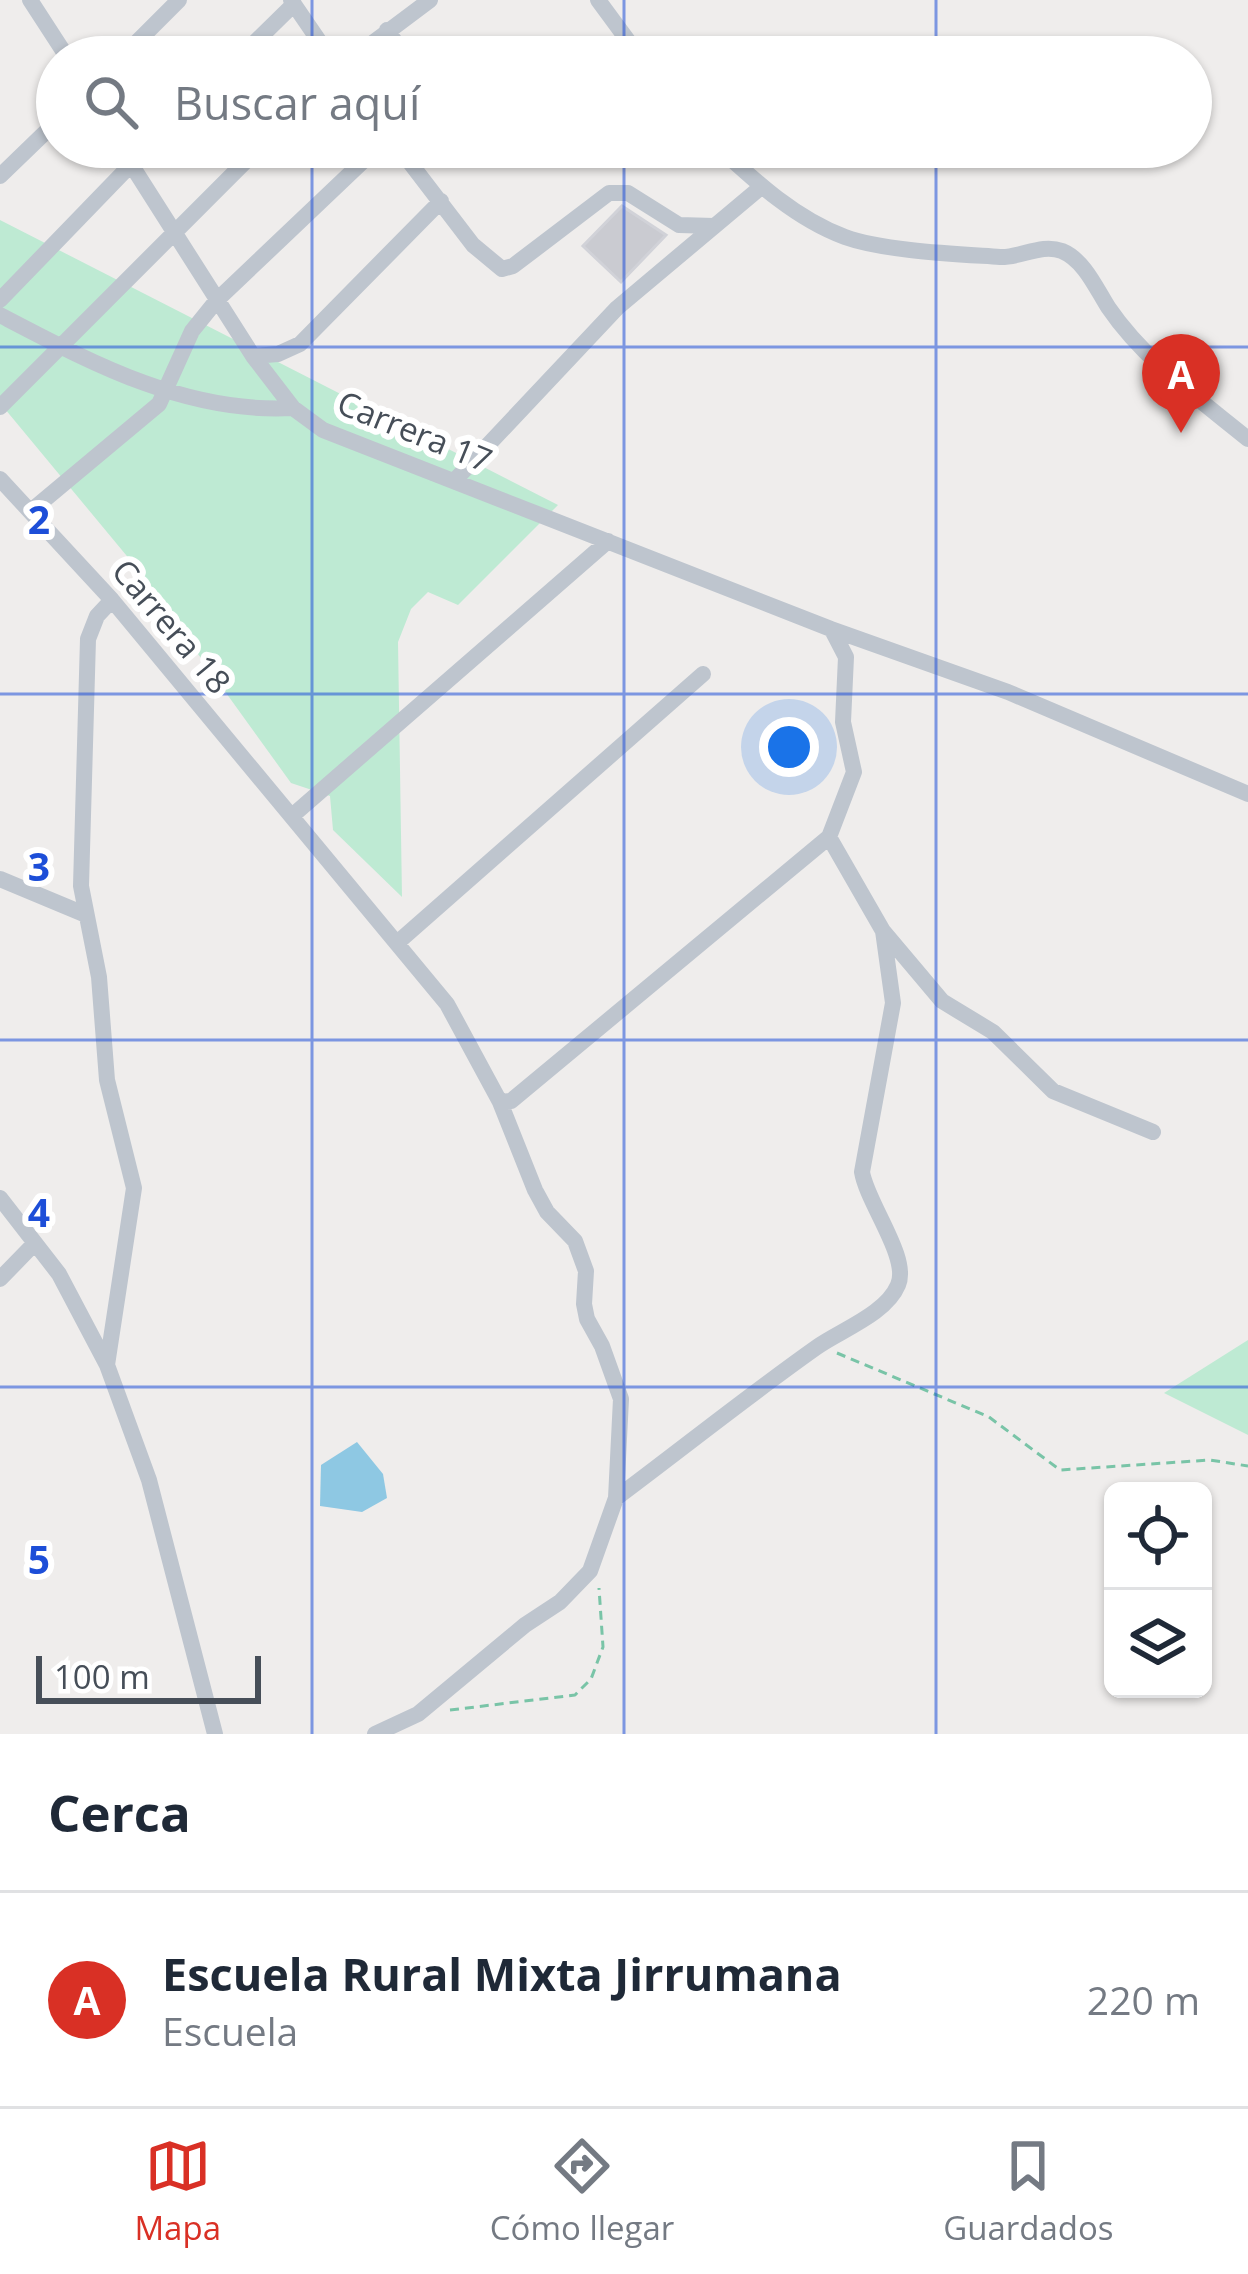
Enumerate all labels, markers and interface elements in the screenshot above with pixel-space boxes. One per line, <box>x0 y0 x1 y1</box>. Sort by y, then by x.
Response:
search box <box>36 36 1212 168</box>
icon: search <box>78 69 144 135</box>
text: Buscar aquí <box>174 72 420 133</box>
pin: A <box>1142 334 1220 433</box>
street label: Carrera 17 <box>331 380 499 482</box>
text: 2 <box>28 492 50 545</box>
street label: Carrera 18 <box>102 549 242 703</box>
your location <box>759 717 819 777</box>
text: 3 <box>28 839 50 892</box>
text: 4 <box>28 1185 50 1238</box>
map controls <box>1104 1482 1212 1698</box>
button: locate <box>1104 1482 1212 1590</box>
text: 5 <box>28 1532 50 1585</box>
button: layers <box>1104 1590 1212 1698</box>
scale bar <box>36 1650 261 1703</box>
text: 100 m <box>54 1654 150 1699</box>
text: Cerca <box>48 1777 191 1847</box>
text: Escuela Rural Mixta Jirrumana <box>162 1943 842 2004</box>
text: A <box>74 1973 100 2026</box>
text: 220 m <box>1087 1973 1200 2026</box>
text: Escuela <box>162 2004 298 2057</box>
tab: Mapa <box>134 2133 221 2250</box>
tab: Cómo llegar <box>490 2133 674 2250</box>
tab: Guardados <box>943 2133 1114 2250</box>

